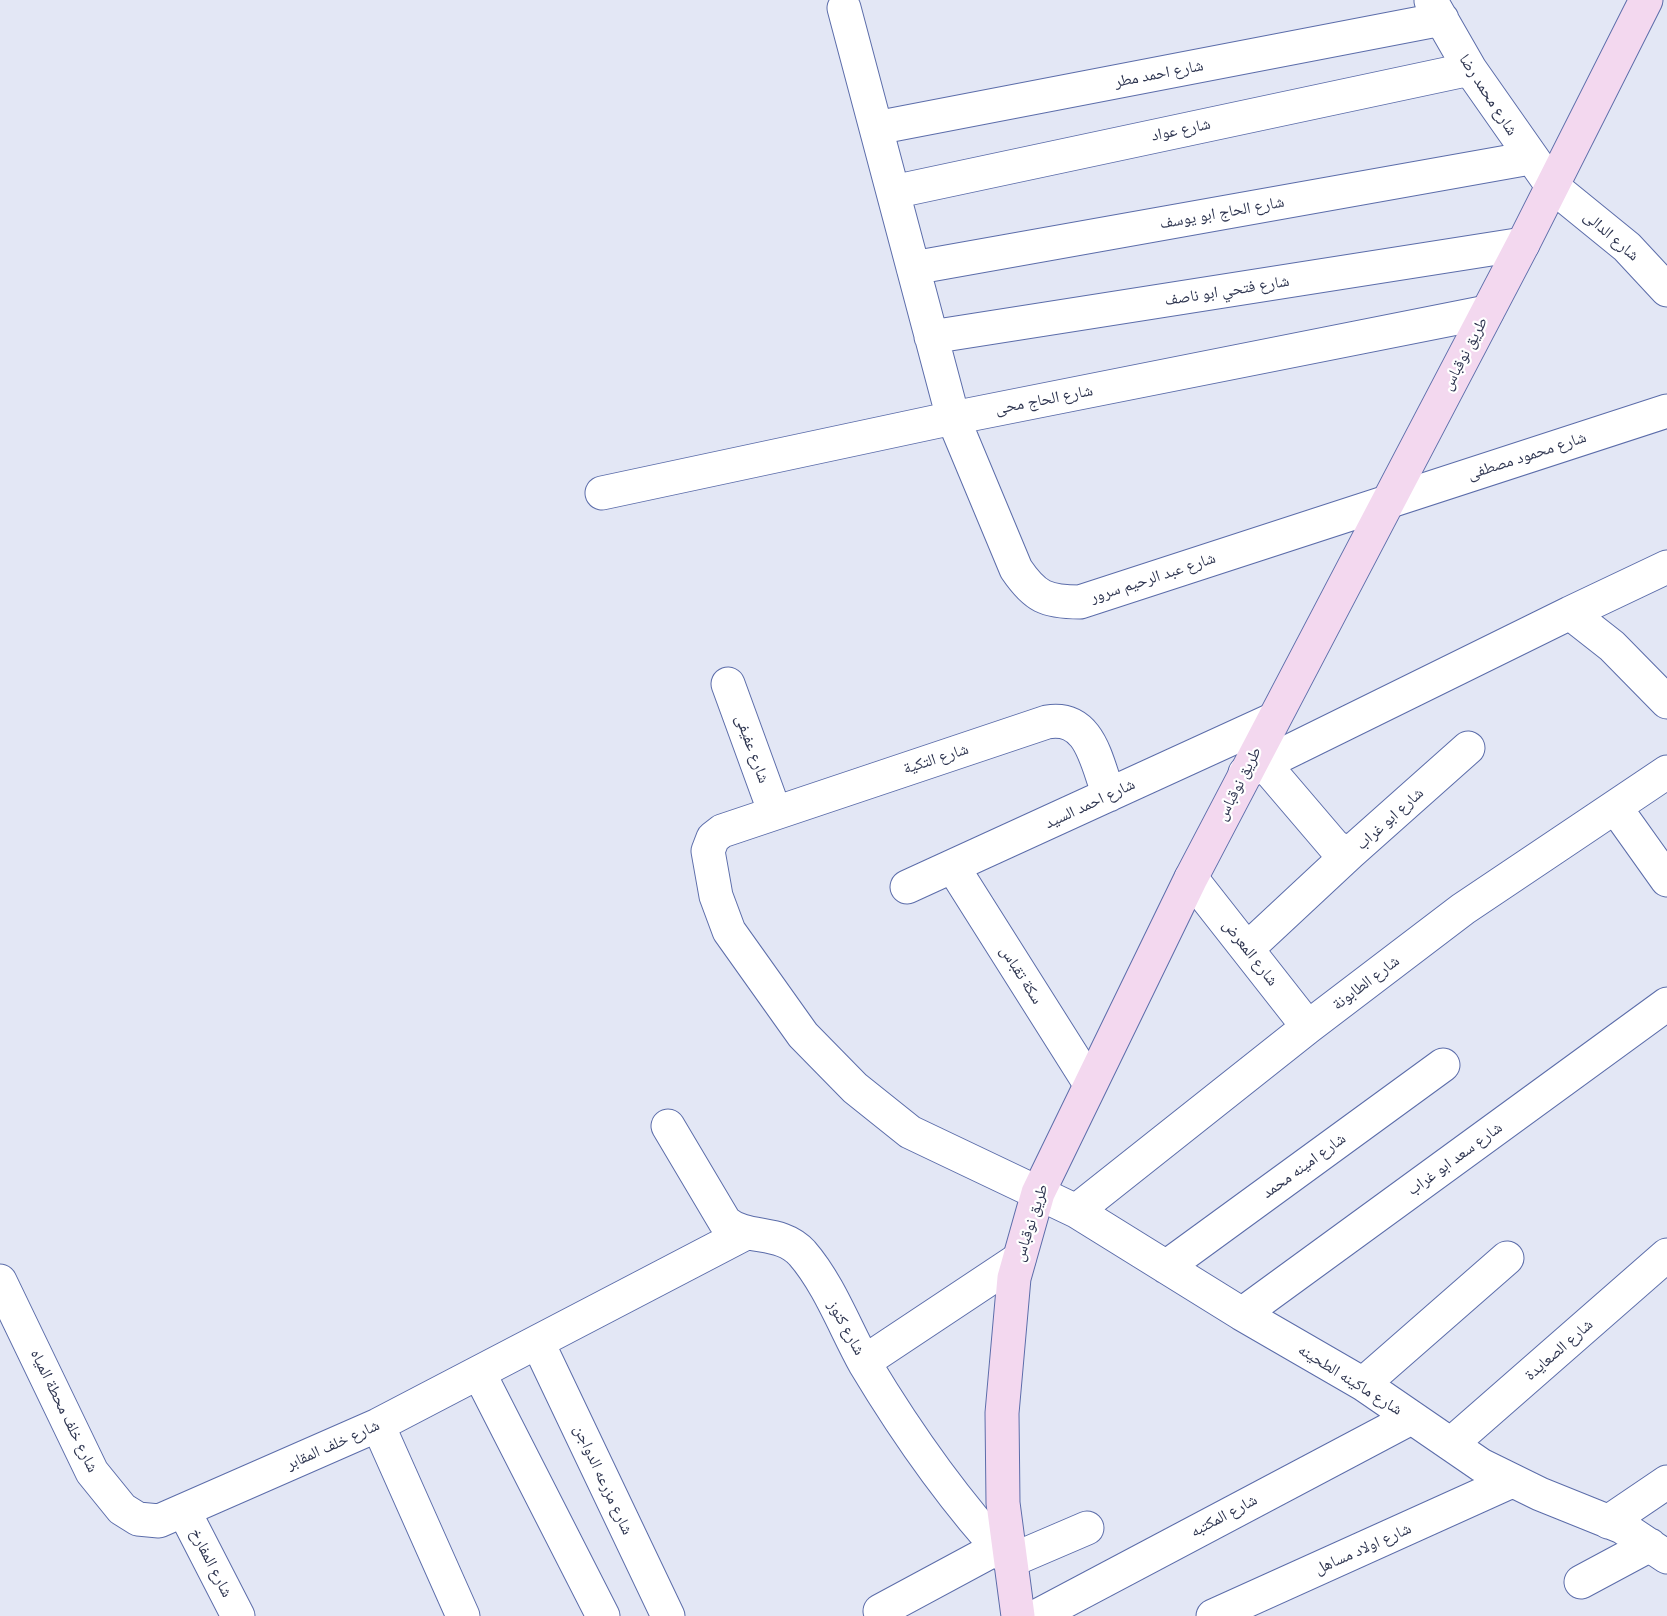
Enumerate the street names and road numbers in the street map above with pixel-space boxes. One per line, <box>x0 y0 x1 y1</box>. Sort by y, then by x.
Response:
street label: شارع محمد رضا <box>1455 51 1521 139</box>
street label: شارع احمد مطر <box>1113 56 1205 92</box>
street label: شارع عواد <box>1150 114 1212 146</box>
street label: شارع الحاج ابو يوسف <box>1158 193 1286 233</box>
street label: شارع الدالى <box>1579 207 1643 265</box>
street label: شارع فتحي ابو ناصف <box>1163 272 1291 310</box>
street label: طريق نوقباس <box>1438 314 1492 394</box>
street label: شارع الحاج محى <box>994 381 1094 419</box>
street label: شارع محمود مصطفى <box>1465 428 1589 484</box>
street label: شارع عبد الرحيم سرور <box>1088 549 1218 607</box>
street label: شارع عفيفى <box>731 712 773 786</box>
street label: شارع التكية <box>901 739 971 779</box>
street label: طريق نوقباس <box>1212 744 1266 824</box>
street label: شارع احمد السيد <box>1042 775 1138 833</box>
street label: شارع ابو غراب <box>1352 784 1428 854</box>
street label: شارع المعرض <box>1218 916 1282 990</box>
street label: سكة تقباس <box>996 942 1046 1008</box>
street label: شارع الطابونة <box>1329 952 1403 1014</box>
street label: شارع سعد ابو غراب <box>1404 1118 1506 1200</box>
street label: شارع امينه محمد <box>1258 1129 1350 1203</box>
street label: طريق نوقباس <box>1009 1182 1053 1264</box>
street label: شارع كنوز <box>823 1297 869 1359</box>
street label: شارع الصعايدة <box>1521 1315 1597 1385</box>
street label: شارع ماكينه الطحينه <box>1294 1340 1406 1420</box>
street label: شارع خلف محطة المياه <box>26 1346 102 1476</box>
street label: شارع خلف المقابر <box>283 1416 383 1474</box>
street label: شارع مزرعه الدواجن <box>569 1422 637 1538</box>
street label: شارع المكتبه <box>1187 1490 1261 1542</box>
street label: شارع اولاد مساهل <box>1312 1519 1414 1579</box>
street label: شارع المفارخ <box>186 1525 236 1601</box>

